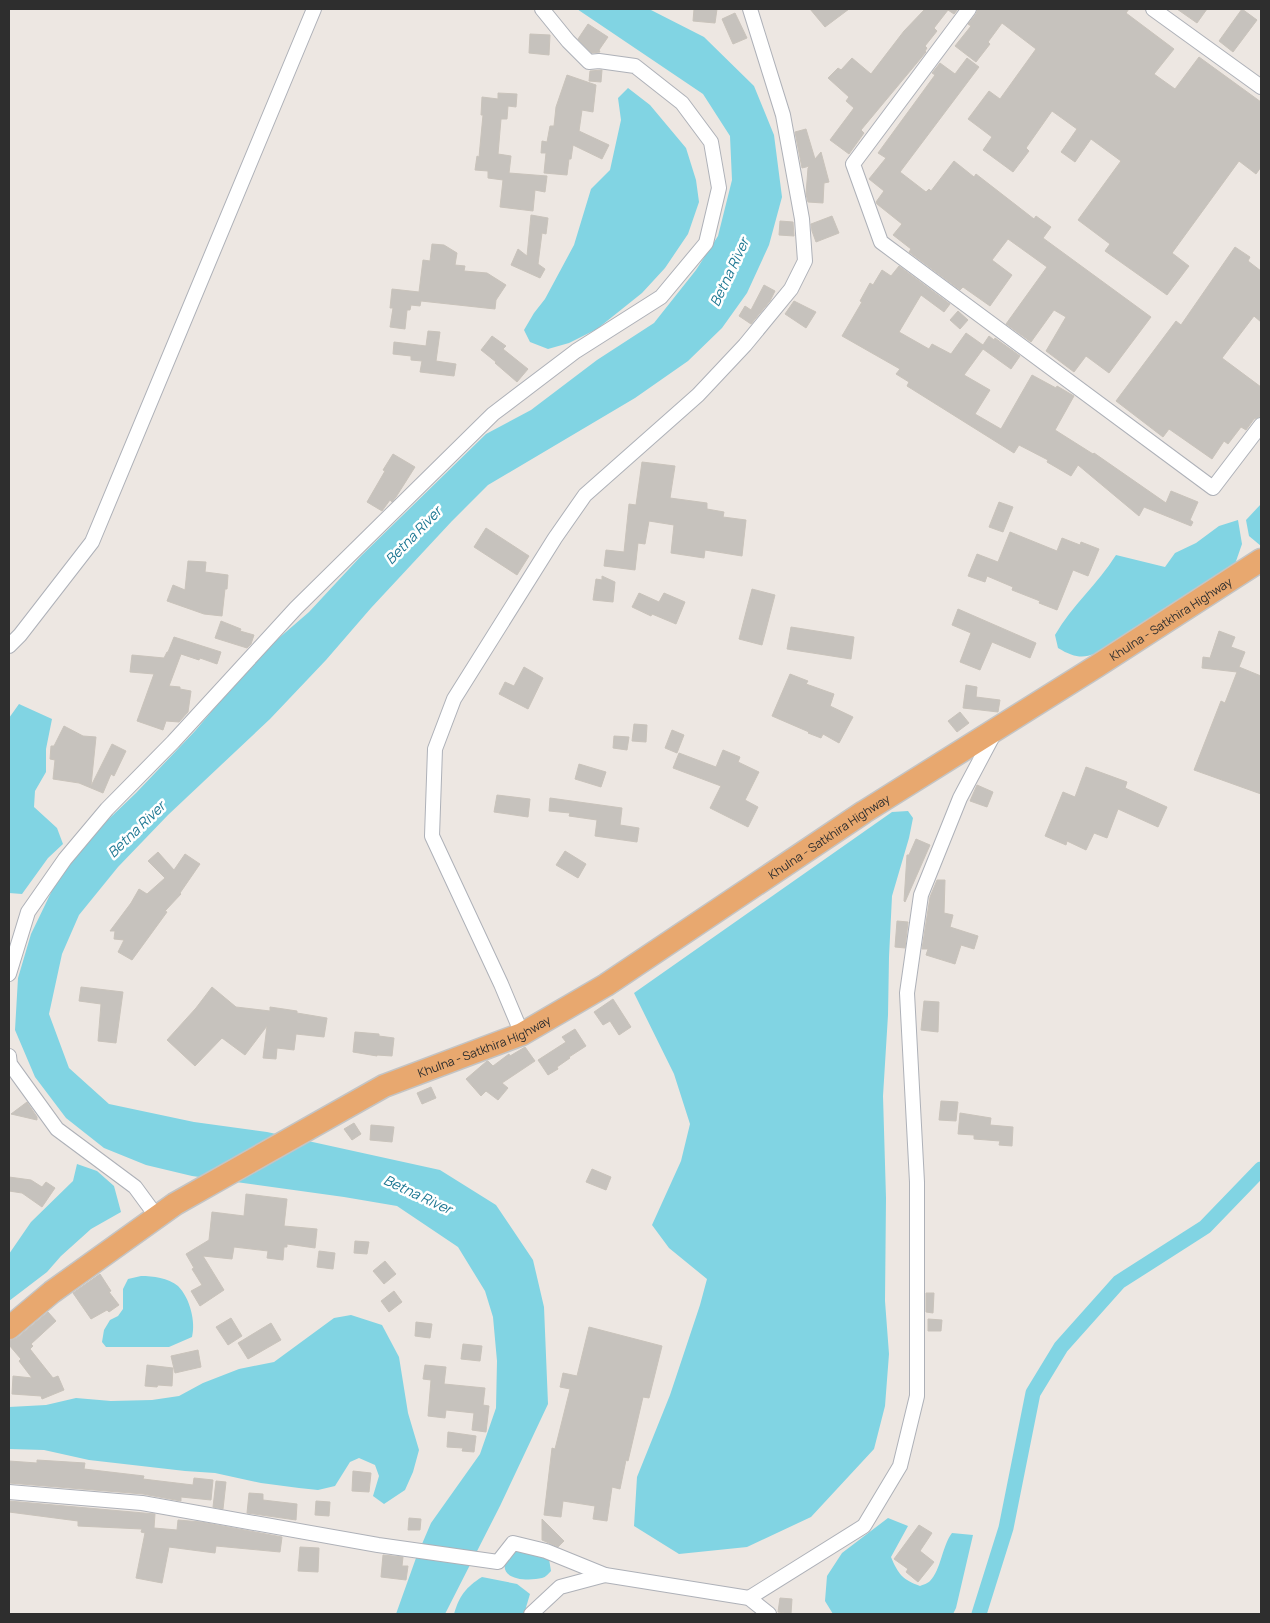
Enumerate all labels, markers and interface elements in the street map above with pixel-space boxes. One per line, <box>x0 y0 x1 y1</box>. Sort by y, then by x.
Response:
water label: Betna River <box>705 233 754 309</box>
water label: Betna River <box>381 501 447 568</box>
street label: Khulna - Satkhira Highway <box>1106 572 1235 664</box>
street label: Khulna - Satkhira Highway <box>765 789 893 883</box>
water label: Betna River <box>103 795 170 861</box>
street label: Khulna - Satkhira Highway <box>415 1010 554 1081</box>
water label: Betna River <box>381 1170 457 1219</box>

